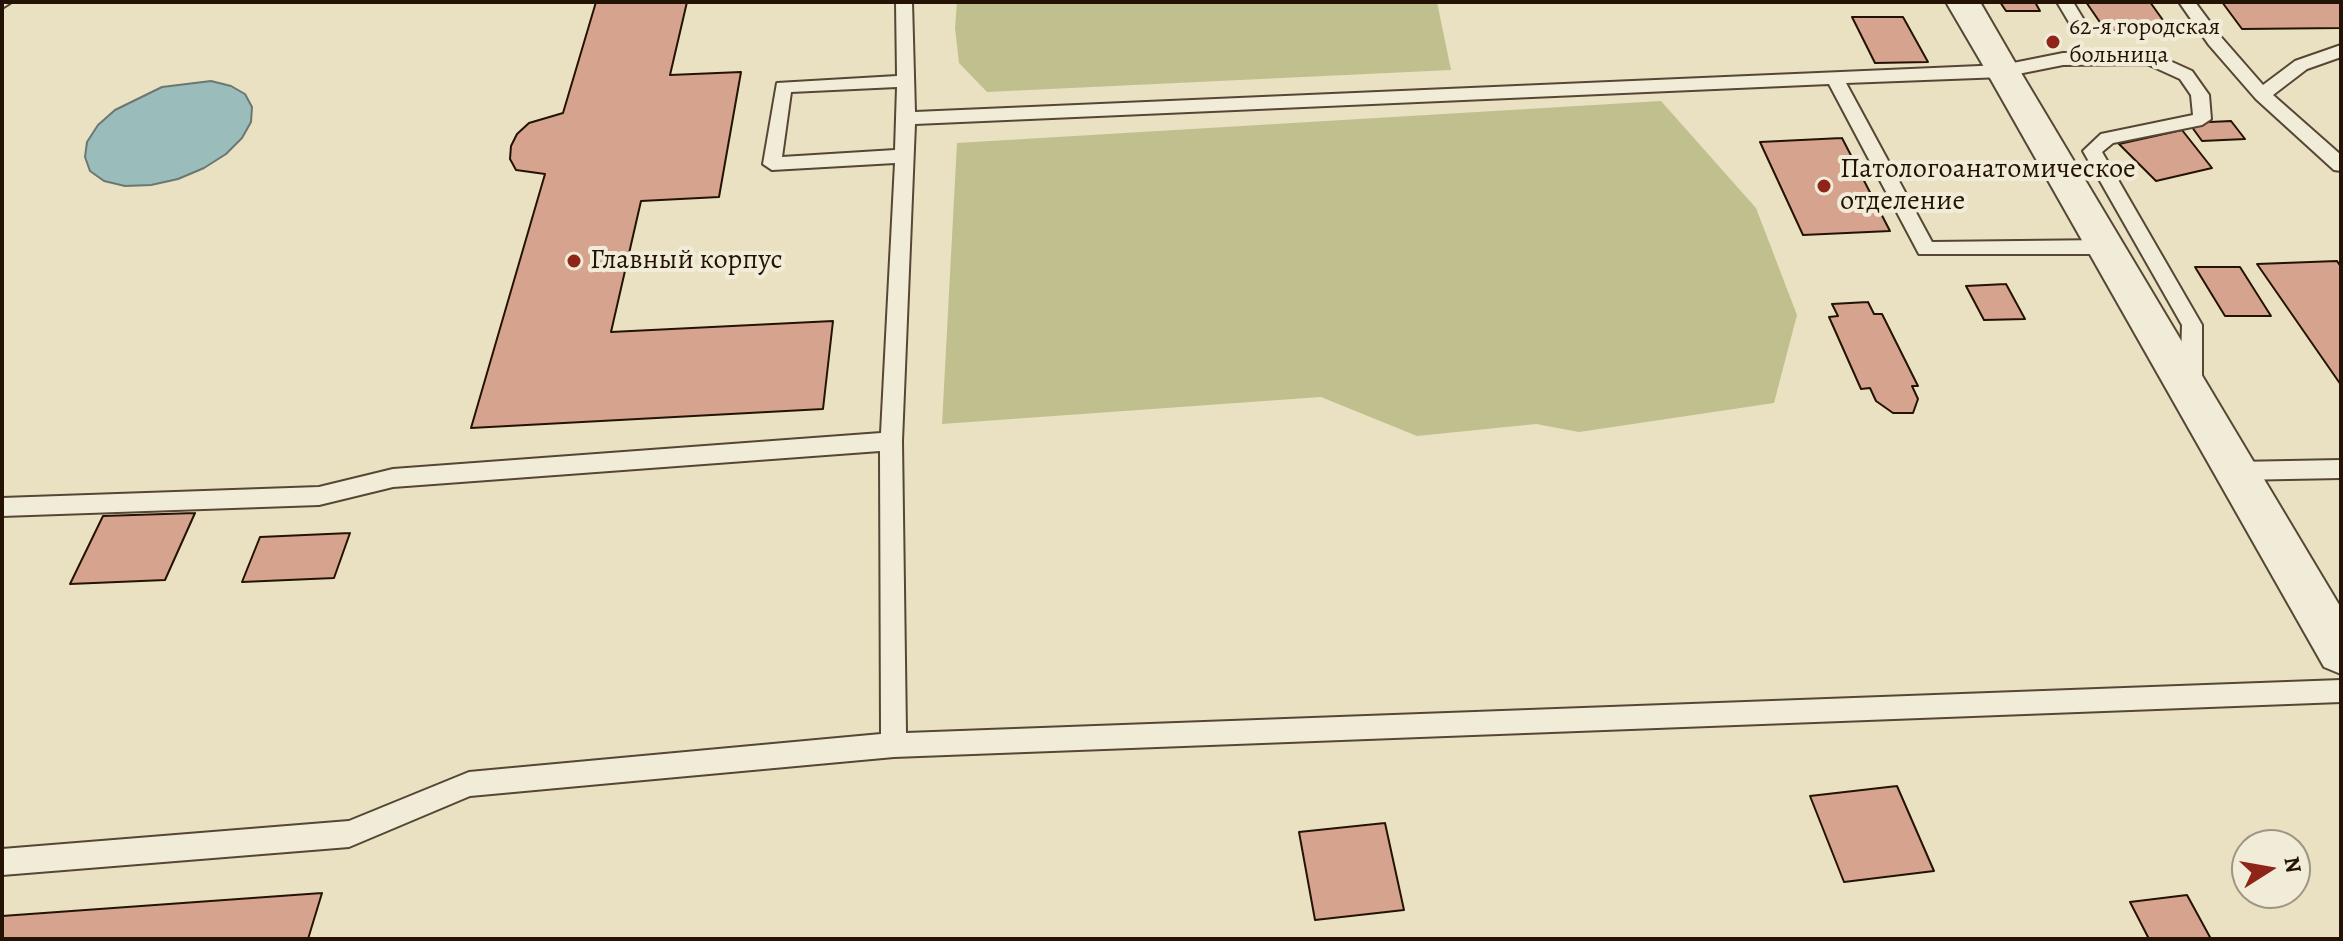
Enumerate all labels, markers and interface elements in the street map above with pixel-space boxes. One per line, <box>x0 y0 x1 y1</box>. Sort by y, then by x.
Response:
place label: 62-я городская больница <box>2069 14 2220 70</box>
marker: 62-я городская больница <box>2044 33 2062 51</box>
place label: Патологоанатомическое отделение <box>1840 153 2136 219</box>
marker: Патологоанатомическое отделение <box>1815 177 1833 195</box>
place label: Главный корпус <box>590 244 783 278</box>
marker: Главный корпус <box>565 252 583 270</box>
north arrow <box>2231 829 2311 909</box>
text: N <box>2276 854 2309 876</box>

